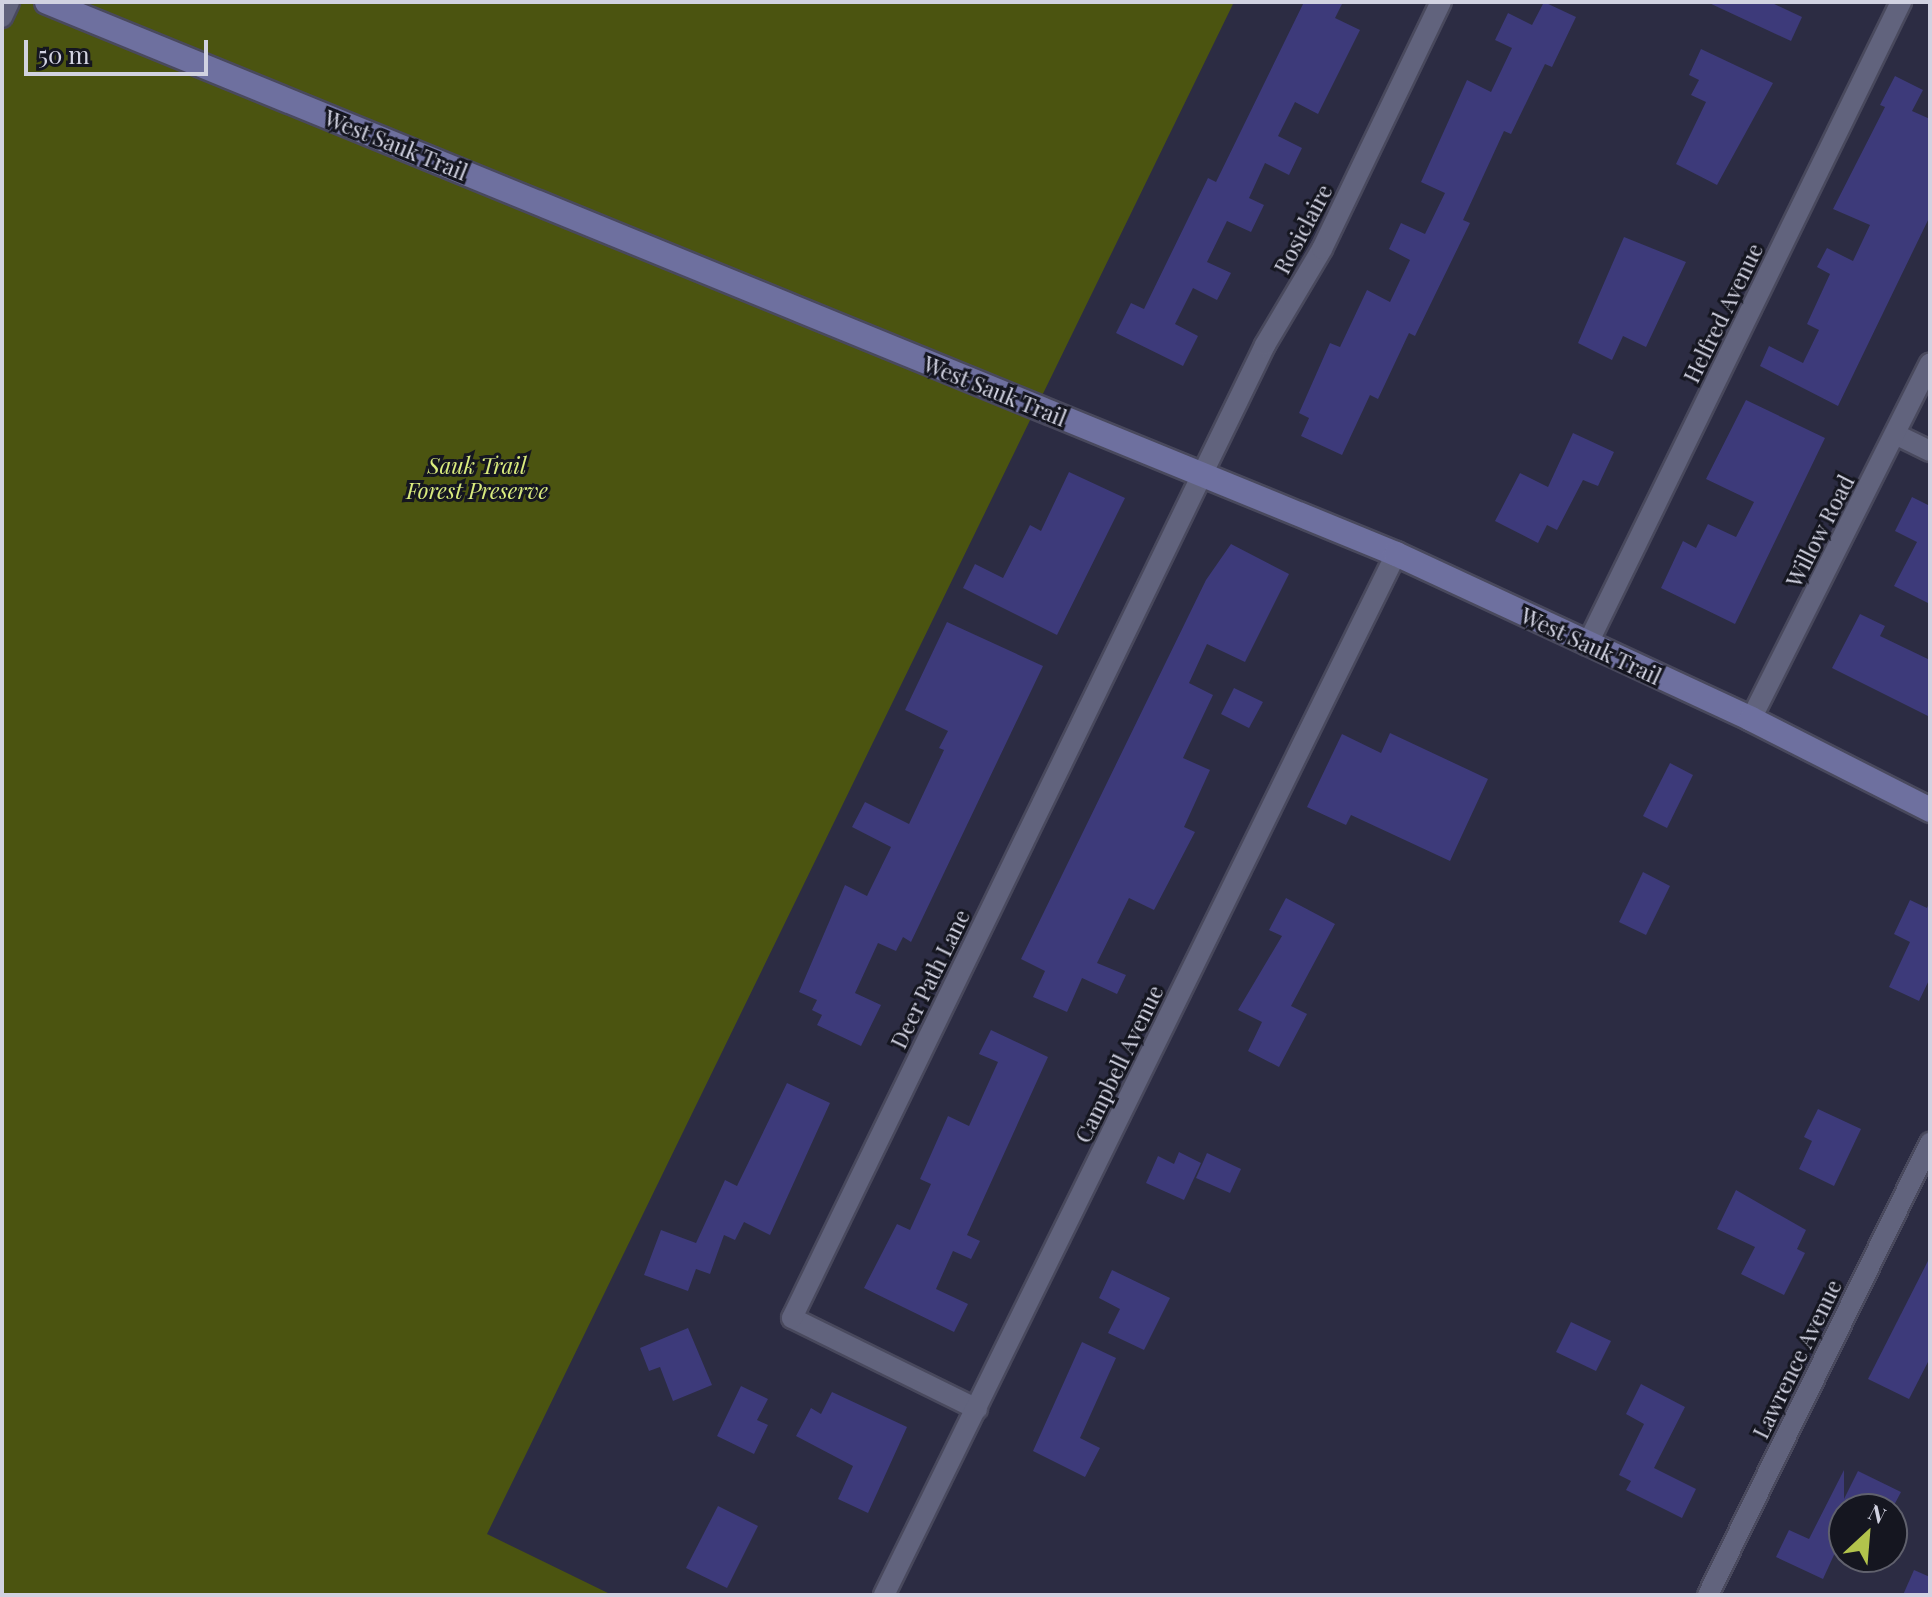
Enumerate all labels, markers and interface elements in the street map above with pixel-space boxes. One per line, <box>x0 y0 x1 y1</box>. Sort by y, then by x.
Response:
scale bar <box>28 24 212 74</box>
text: 50 m <box>38 38 90 70</box>
street label: West Sauk Trail <box>320 104 472 186</box>
street label: Rosiclaire <box>1268 180 1338 278</box>
street label: Helfred Avenue <box>1678 239 1768 387</box>
street label: West Sauk Trail <box>919 350 1071 432</box>
park label: Sauk Trail Forest Preserve <box>406 452 548 504</box>
street label: Willow Road <box>1780 470 1860 592</box>
street label: West Sauk Trail <box>1516 602 1666 690</box>
street label: Deer Path Lane <box>885 905 975 1053</box>
street label: Campbell Avenue <box>1069 981 1169 1147</box>
street label: Lawrence Avenue <box>1747 1275 1847 1443</box>
north arrow <box>1828 1493 1908 1573</box>
text: N <box>1864 1496 1891 1530</box>

